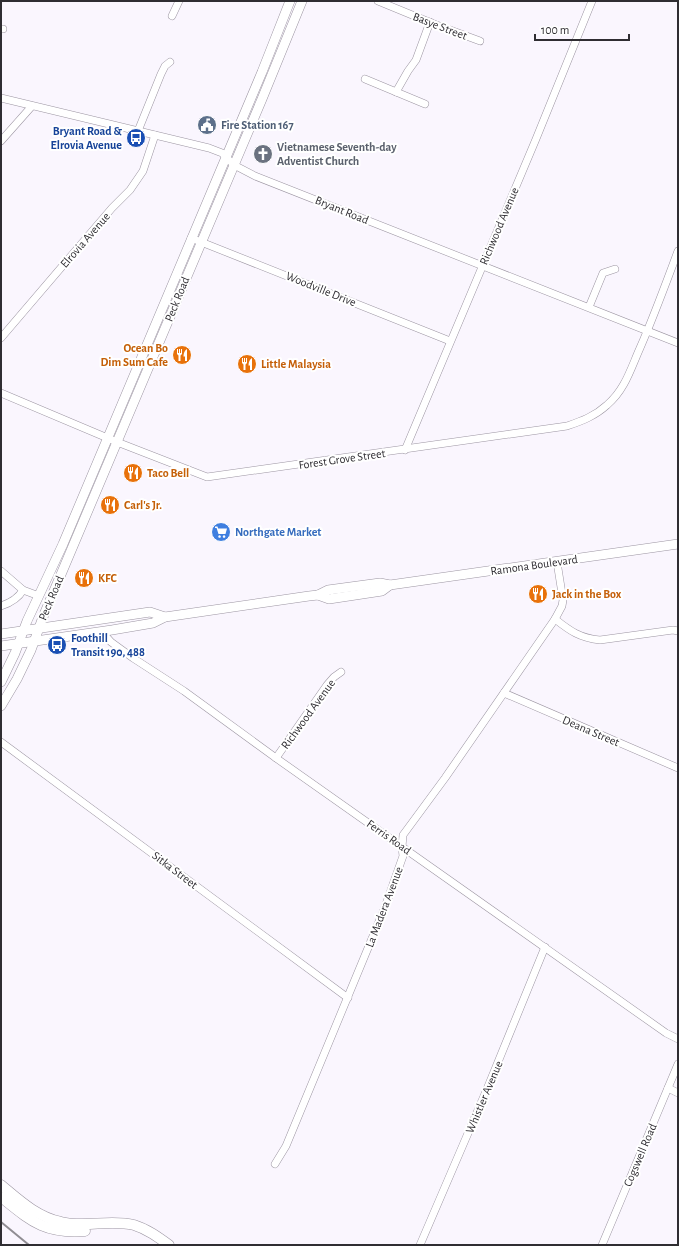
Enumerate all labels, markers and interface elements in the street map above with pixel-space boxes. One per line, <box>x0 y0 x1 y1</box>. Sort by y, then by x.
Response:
street label: Basye Street <box>411 10 469 43</box>
scale bar <box>535 16 629 42</box>
text: 100 m <box>541 24 569 36</box>
public building icon: Fire Station 167 <box>196 114 218 136</box>
place label: Fire Station 167 <box>221 119 294 131</box>
place label: Bryant Road & Elrovia Avenue <box>51 125 122 151</box>
bus stop icon: Bryant Road & Elrovia Avenue <box>125 127 147 149</box>
place label: Vietnamese Seventh-day Adventist Church <box>277 141 397 167</box>
church icon: Vietnamese Seventh-day Adventist Church <box>252 143 274 165</box>
street label: Richwood Avenue <box>477 185 521 267</box>
street label: Bryant Road <box>313 194 370 227</box>
street label: Elrovia Avenue <box>58 210 112 270</box>
street label: Woodville Drive <box>284 269 358 309</box>
street label: Peck Road <box>163 275 191 323</box>
place label: Ocean Bo Dim Sum Cafe <box>100 342 168 368</box>
restaurant icon: Ocean Bo Dim Sum Cafe <box>171 344 193 366</box>
restaurant icon: Little Malaysia <box>236 353 258 375</box>
place label: Little Malaysia <box>261 358 331 371</box>
street label: Forest Grove Street <box>298 447 386 471</box>
restaurant icon: Taco Bell <box>122 462 144 484</box>
place label: Taco Bell <box>147 467 189 479</box>
restaurant icon: Carl's Jr. <box>99 494 121 516</box>
place label: Carl's Jr. <box>124 499 162 511</box>
supermarket icon: Northgate Market <box>210 521 232 543</box>
place label: Northgate Market <box>235 526 321 538</box>
street label: Ramona Boulevard <box>490 553 578 577</box>
restaurant icon: KFC <box>73 567 95 589</box>
place label: KFC <box>98 572 117 584</box>
street label: Peck Road <box>36 574 66 622</box>
restaurant icon: Jack in the Box <box>527 583 549 605</box>
place label: Jack in the Box <box>552 588 622 600</box>
place label: Foothill Transit 190, 488 <box>71 632 145 658</box>
bus stop icon: Foothill Transit 190, 488 <box>46 634 68 656</box>
street label: Richwood Avenue <box>279 677 337 751</box>
street label: Deana Street <box>561 714 621 748</box>
street label: Ferris Road <box>365 817 413 857</box>
street label: Sitka Street <box>150 849 200 891</box>
street label: La Madera Avenue <box>363 865 405 949</box>
street label: Whistler Avenue <box>463 1059 505 1135</box>
street label: Cogswell Road <box>621 1122 659 1188</box>

